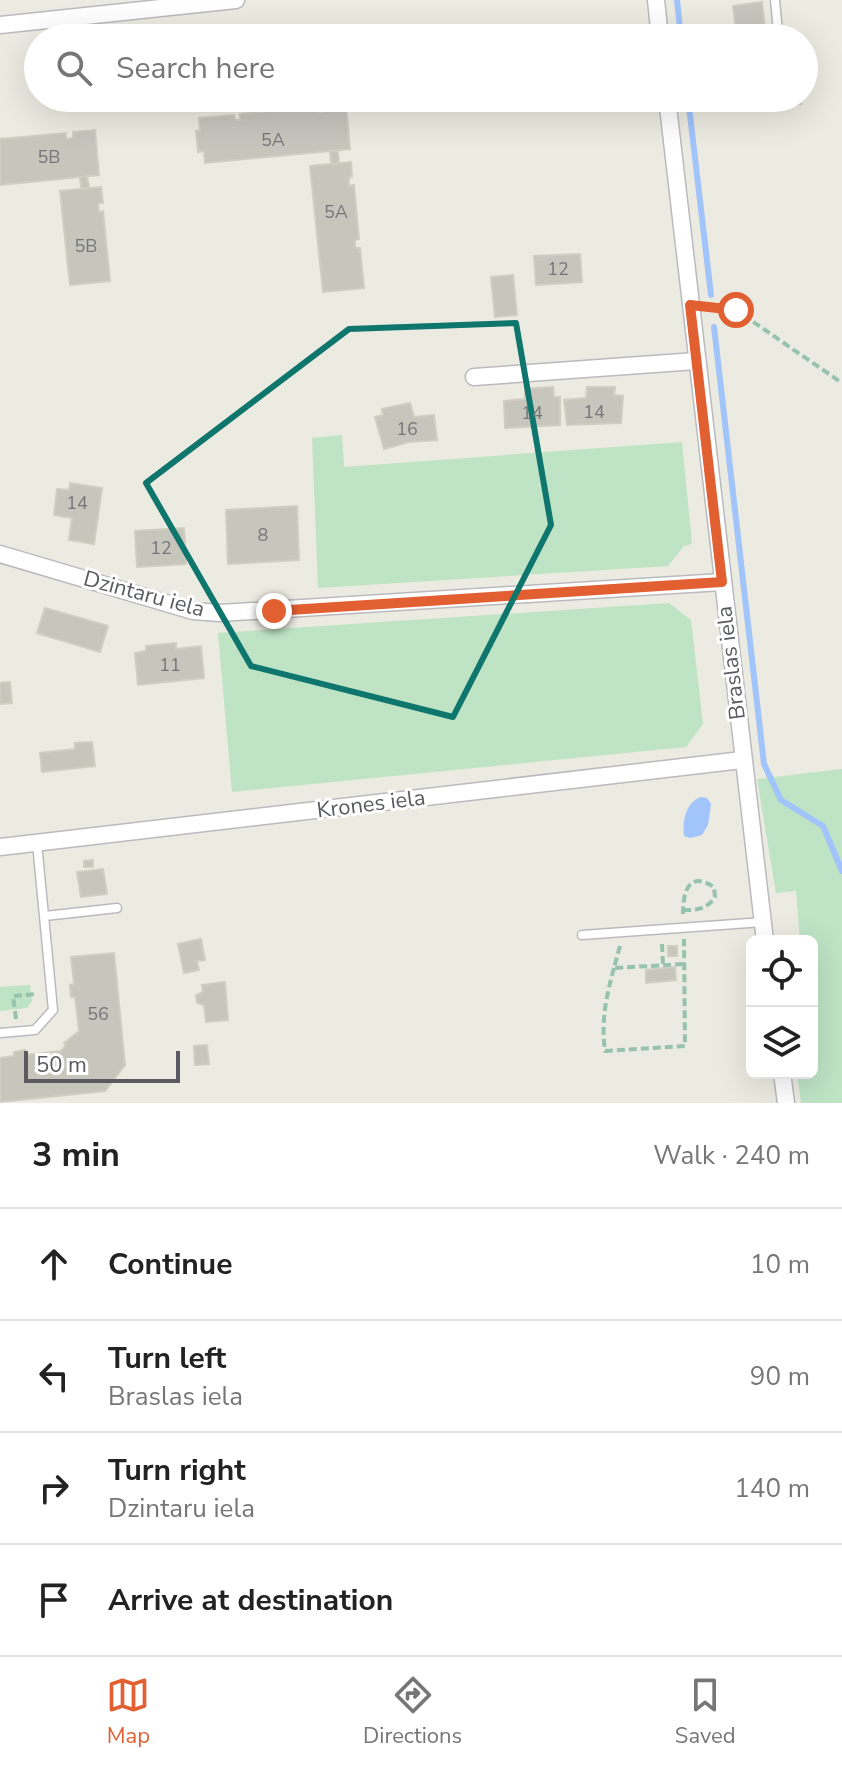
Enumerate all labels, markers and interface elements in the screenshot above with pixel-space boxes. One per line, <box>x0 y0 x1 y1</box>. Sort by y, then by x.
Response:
search box <box>24 24 818 112</box>
icon: search <box>52 46 96 90</box>
text: Search here <box>116 48 275 89</box>
house number: 5A <box>261 128 285 152</box>
house number: 5B <box>38 145 60 169</box>
house number: 5A <box>324 200 348 224</box>
house number: 5B <box>75 234 97 258</box>
house number: 12 <box>547 257 569 281</box>
route start <box>718 292 754 328</box>
house number: 14 <box>583 400 605 424</box>
house number: 14 <box>521 401 543 425</box>
house number: 16 <box>396 417 418 441</box>
house number: 14 <box>66 491 88 515</box>
house number: 8 <box>258 523 268 547</box>
house number: 12 <box>150 536 172 560</box>
street label: Dzintaru iela <box>80 563 208 625</box>
route end <box>256 593 292 629</box>
street label: Braslas iela <box>709 604 753 722</box>
house number: 11 <box>159 653 181 677</box>
street label: Krones iela <box>315 782 427 826</box>
map controls <box>746 935 818 1079</box>
button: locate <box>746 935 818 1007</box>
house number: 56 <box>87 1002 109 1026</box>
button: layers <box>746 1007 818 1079</box>
scale bar <box>24 1047 180 1083</box>
text: 50 m <box>36 1050 87 1080</box>
text: 3 min <box>32 1132 120 1178</box>
text: Walk · 240 m <box>653 1138 810 1173</box>
icon: ahead <box>32 1242 76 1286</box>
text: Continue <box>108 1244 233 1285</box>
text: 10 m <box>750 1247 810 1282</box>
text: Turn left <box>108 1338 226 1379</box>
icon: left <box>32 1354 76 1398</box>
text: 90 m <box>750 1359 810 1394</box>
text: Braslas iela <box>108 1379 243 1414</box>
text: Turn right <box>108 1450 246 1491</box>
icon: right <box>32 1466 76 1510</box>
text: 140 m <box>734 1471 810 1506</box>
text: Dzintaru iela <box>108 1491 255 1526</box>
icon: arrive <box>32 1578 76 1622</box>
text: Arrive at destination <box>108 1580 393 1621</box>
tab: Map <box>106 1673 150 1751</box>
tab: Directions <box>363 1673 462 1751</box>
tab: Saved <box>675 1673 736 1751</box>

